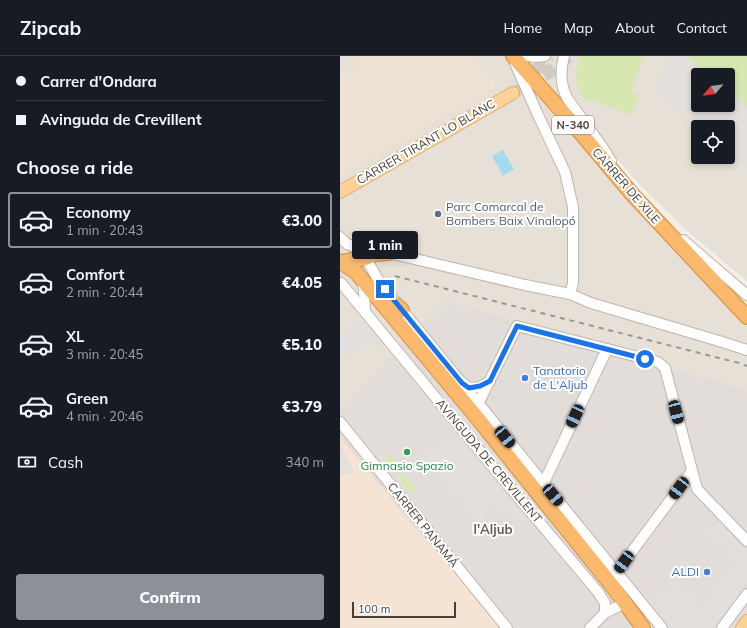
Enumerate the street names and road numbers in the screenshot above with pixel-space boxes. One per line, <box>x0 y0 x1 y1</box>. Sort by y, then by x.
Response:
street label: CARRER TIRANT LO BLANC <box>354 96 498 187</box>
road number: N-340 <box>552 116 594 134</box>
street label: CARRER DE XILE <box>589 145 663 227</box>
street label: AVINGUDA DE CREVILLENT <box>433 396 546 526</box>
street label: CARRER PANAMÁ <box>385 479 462 570</box>

